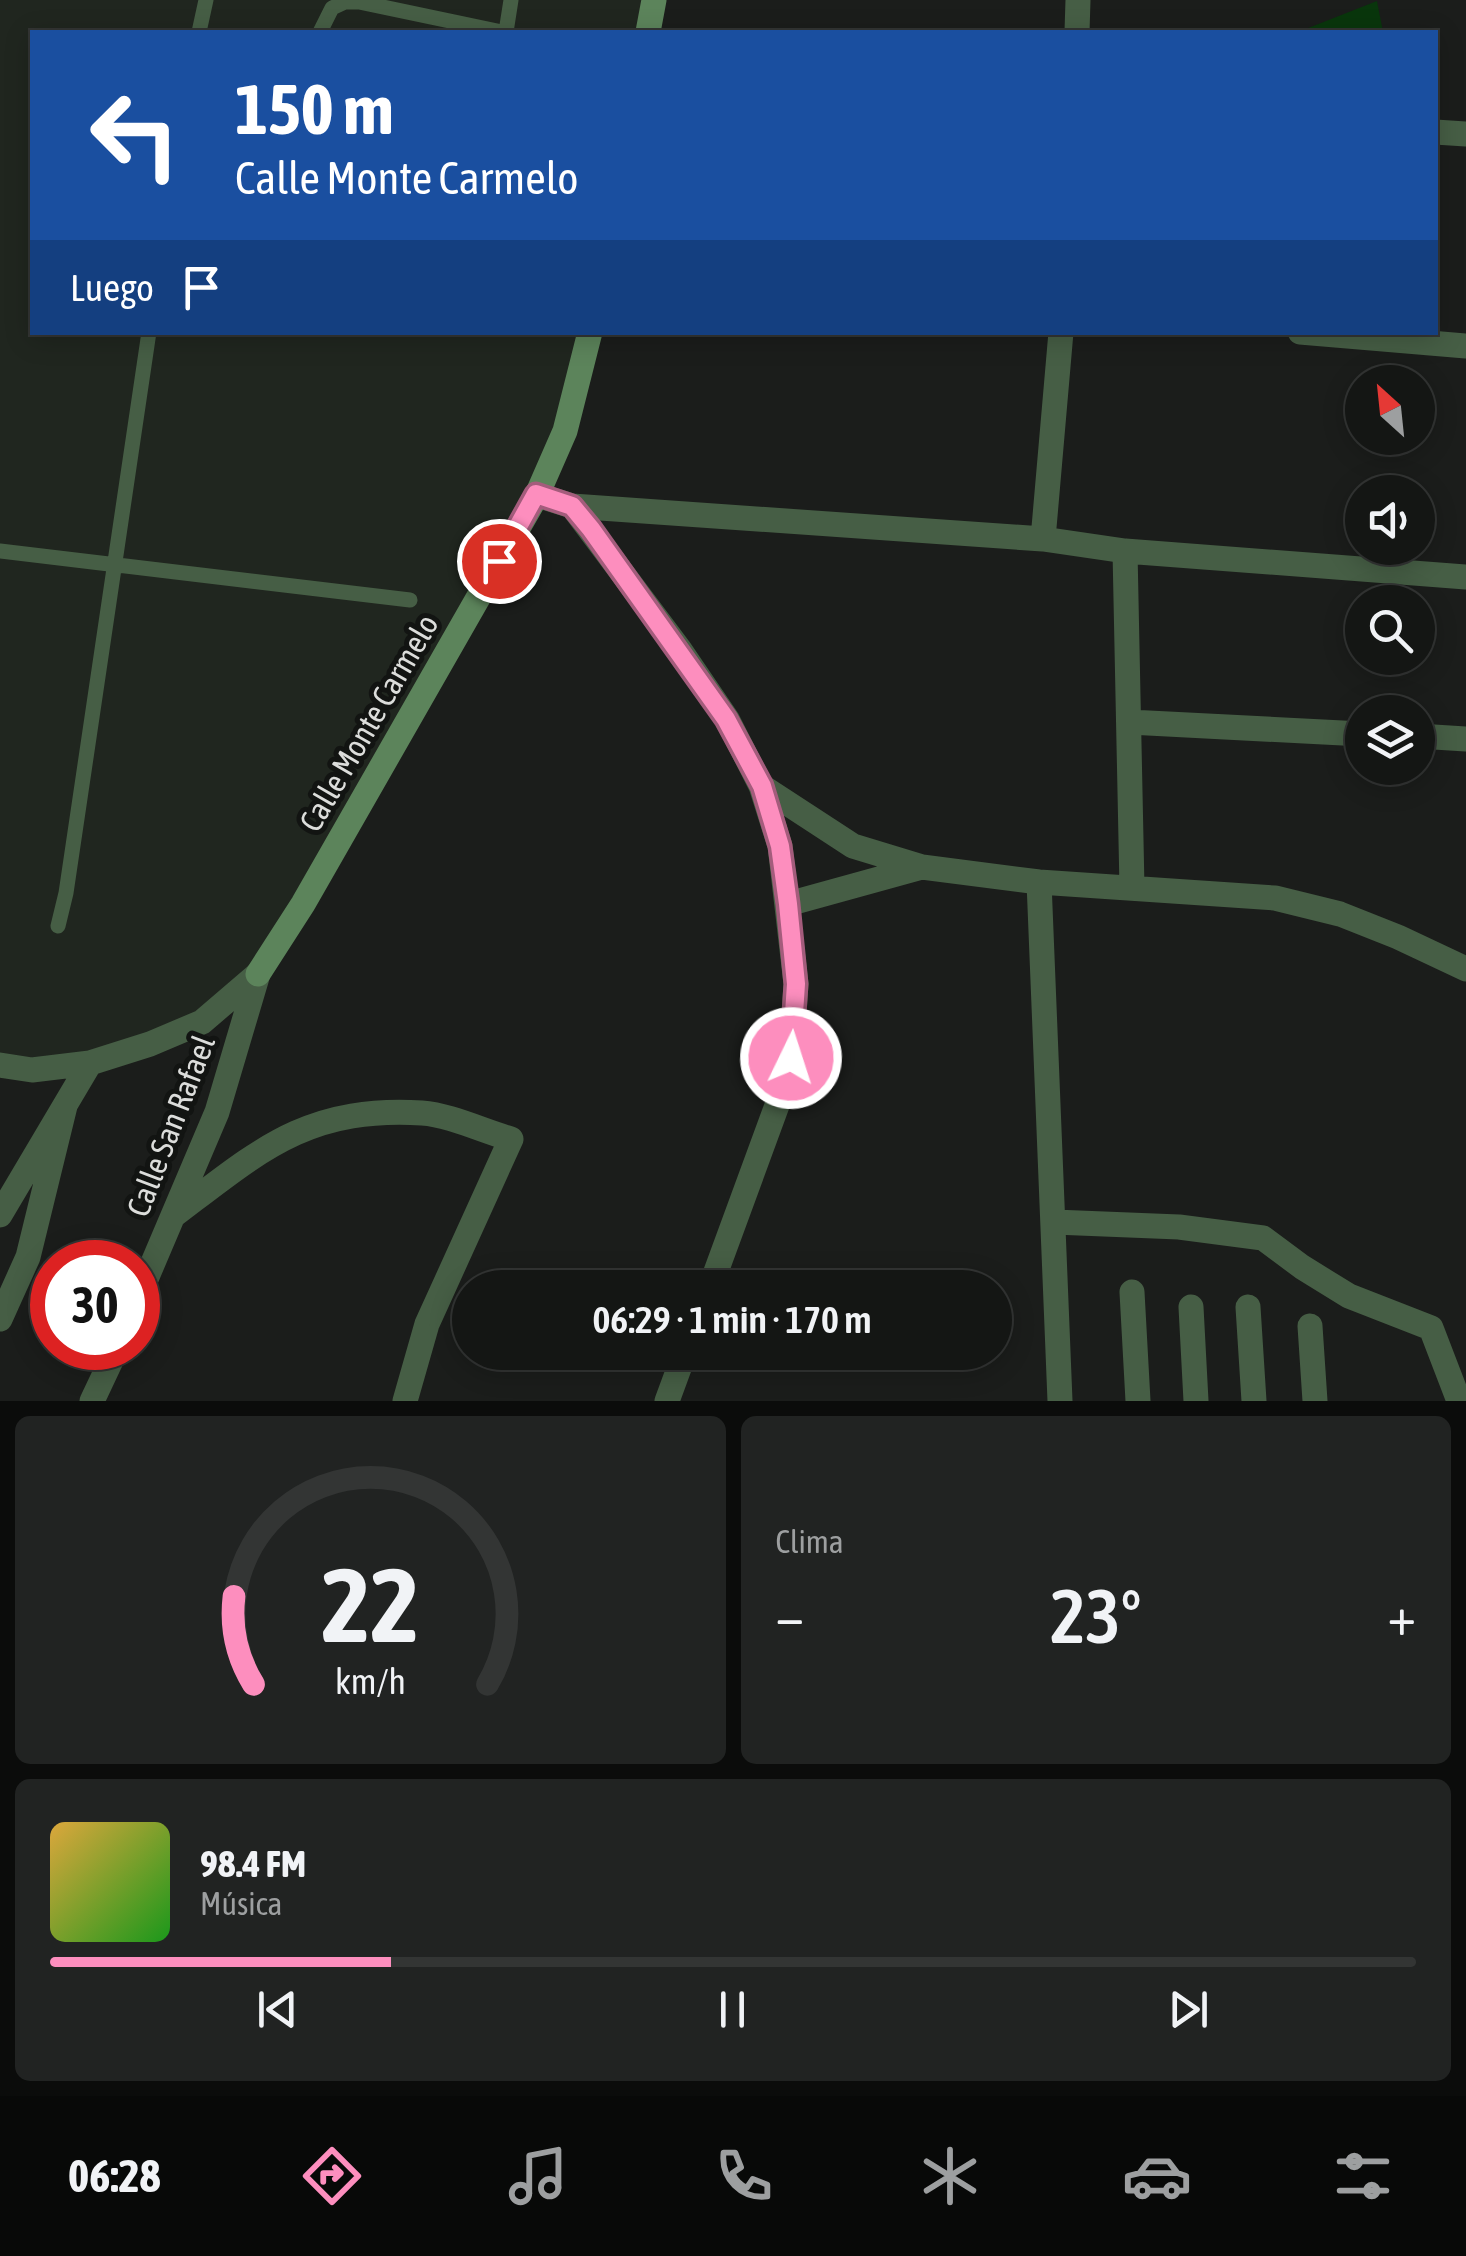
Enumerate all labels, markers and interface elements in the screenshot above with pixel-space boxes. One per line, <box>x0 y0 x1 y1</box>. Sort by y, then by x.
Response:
text: 150 m <box>235 69 394 149</box>
icon: left <box>70 70 200 200</box>
text: Calle Monte Carmelo <box>235 152 578 204</box>
icon: arrive <box>174 260 229 315</box>
text: Luego <box>70 266 154 309</box>
north arrow <box>1345 365 1435 455</box>
map controls <box>1345 365 1435 785</box>
button: sound <box>1345 475 1435 565</box>
pin <box>457 519 542 604</box>
icon: arrive <box>472 534 527 589</box>
button: search <box>1345 585 1435 675</box>
street label: Calle Monte Carmelo <box>292 608 446 838</box>
button: layers <box>1345 695 1435 785</box>
position arrow <box>739 1006 843 1110</box>
street label: Calle San Rafael <box>119 1030 222 1221</box>
speed limit sign: 30 <box>30 1240 160 1370</box>
text: 06:29 · 1 min · 170 m <box>592 1298 872 1341</box>
text: Clima <box>776 1523 844 1560</box>
text: 22 <box>321 1545 419 1664</box>
text: 23° <box>1050 1573 1141 1659</box>
text: − <box>776 1584 804 1647</box>
text: + <box>1387 1584 1416 1647</box>
text: km/h <box>335 1661 406 1702</box>
text: 98.4 FM <box>200 1842 306 1885</box>
text: Música <box>200 1885 282 1922</box>
icon: previous <box>250 1982 305 2037</box>
icon: pause <box>705 1982 760 2037</box>
icon: next <box>1161 1982 1216 2037</box>
icon: directions <box>297 2141 367 2211</box>
icon: music <box>503 2141 573 2211</box>
icon: phone <box>709 2141 779 2211</box>
icon: climate <box>915 2141 985 2211</box>
icon: car <box>1122 2141 1192 2211</box>
icon: filters <box>1328 2141 1398 2211</box>
text: 06:28 <box>68 2150 161 2202</box>

